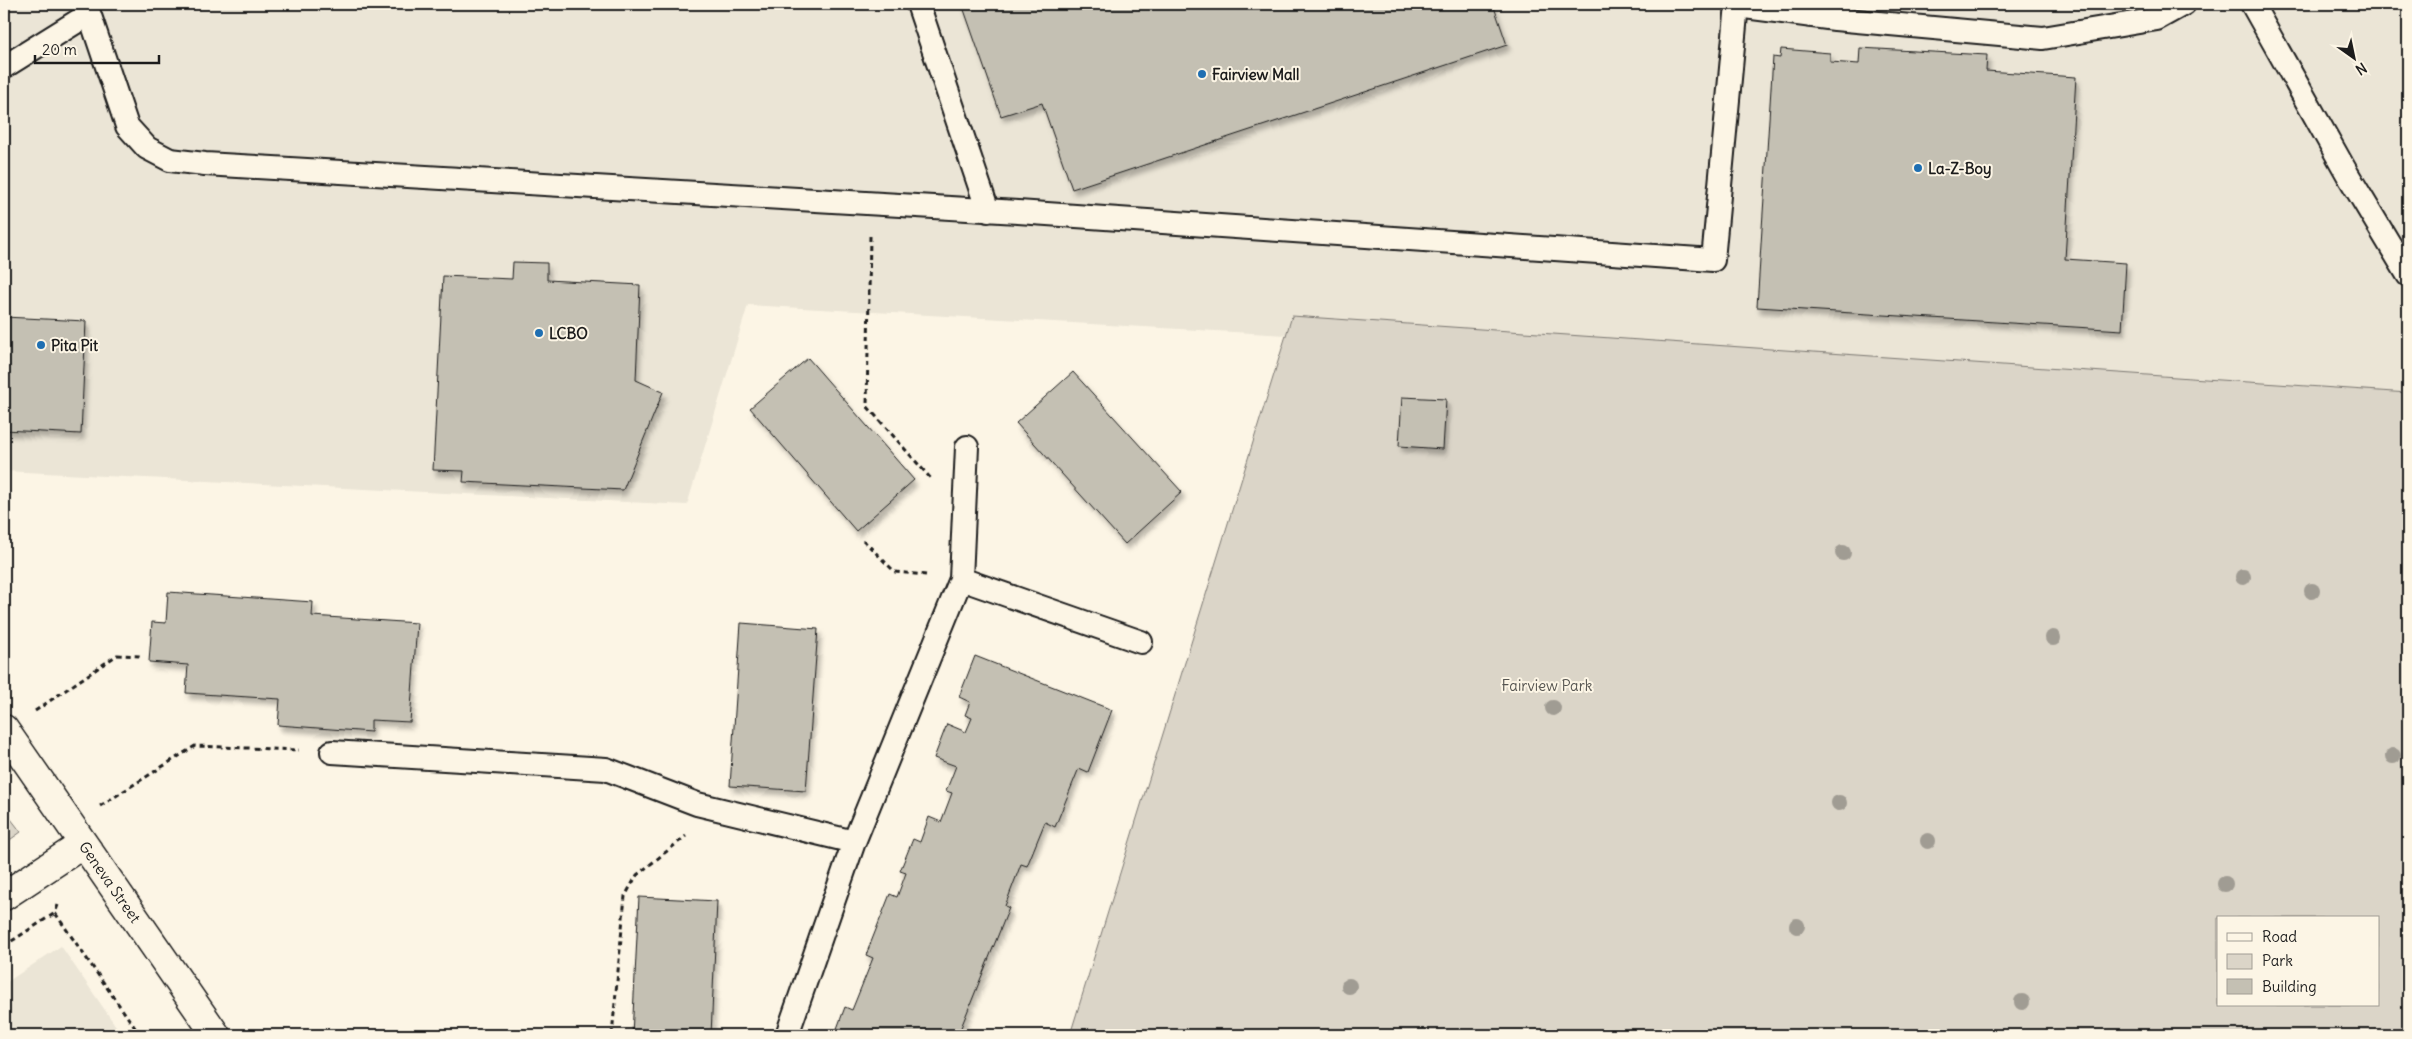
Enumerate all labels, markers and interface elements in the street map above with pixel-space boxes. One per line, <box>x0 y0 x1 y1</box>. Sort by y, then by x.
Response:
scale bar <box>35 32 159 64</box>
north arrow <box>2330 32 2380 82</box>
text: 20 m <box>42 40 77 59</box>
text: N <box>2352 59 2370 79</box>
place label: Fairview Mall <box>1212 65 1299 84</box>
marker: Fairview Mall <box>1196 68 1208 80</box>
place label: La-Z-Boy <box>1928 159 1991 179</box>
marker: La-Z-Boy <box>1912 162 1924 174</box>
place label: LCBO <box>549 324 588 343</box>
marker: LCBO <box>533 327 545 339</box>
place label: Pita Pit <box>51 336 99 355</box>
marker: Pita Pit <box>35 339 47 351</box>
park label: Fairview Park <box>1502 676 1593 695</box>
street label: Geneva Street <box>75 838 145 926</box>
legend <box>2217 916 2380 1006</box>
text: Road <box>2262 927 2297 946</box>
text: Park <box>2262 951 2293 970</box>
text: Building <box>2262 977 2317 996</box>

